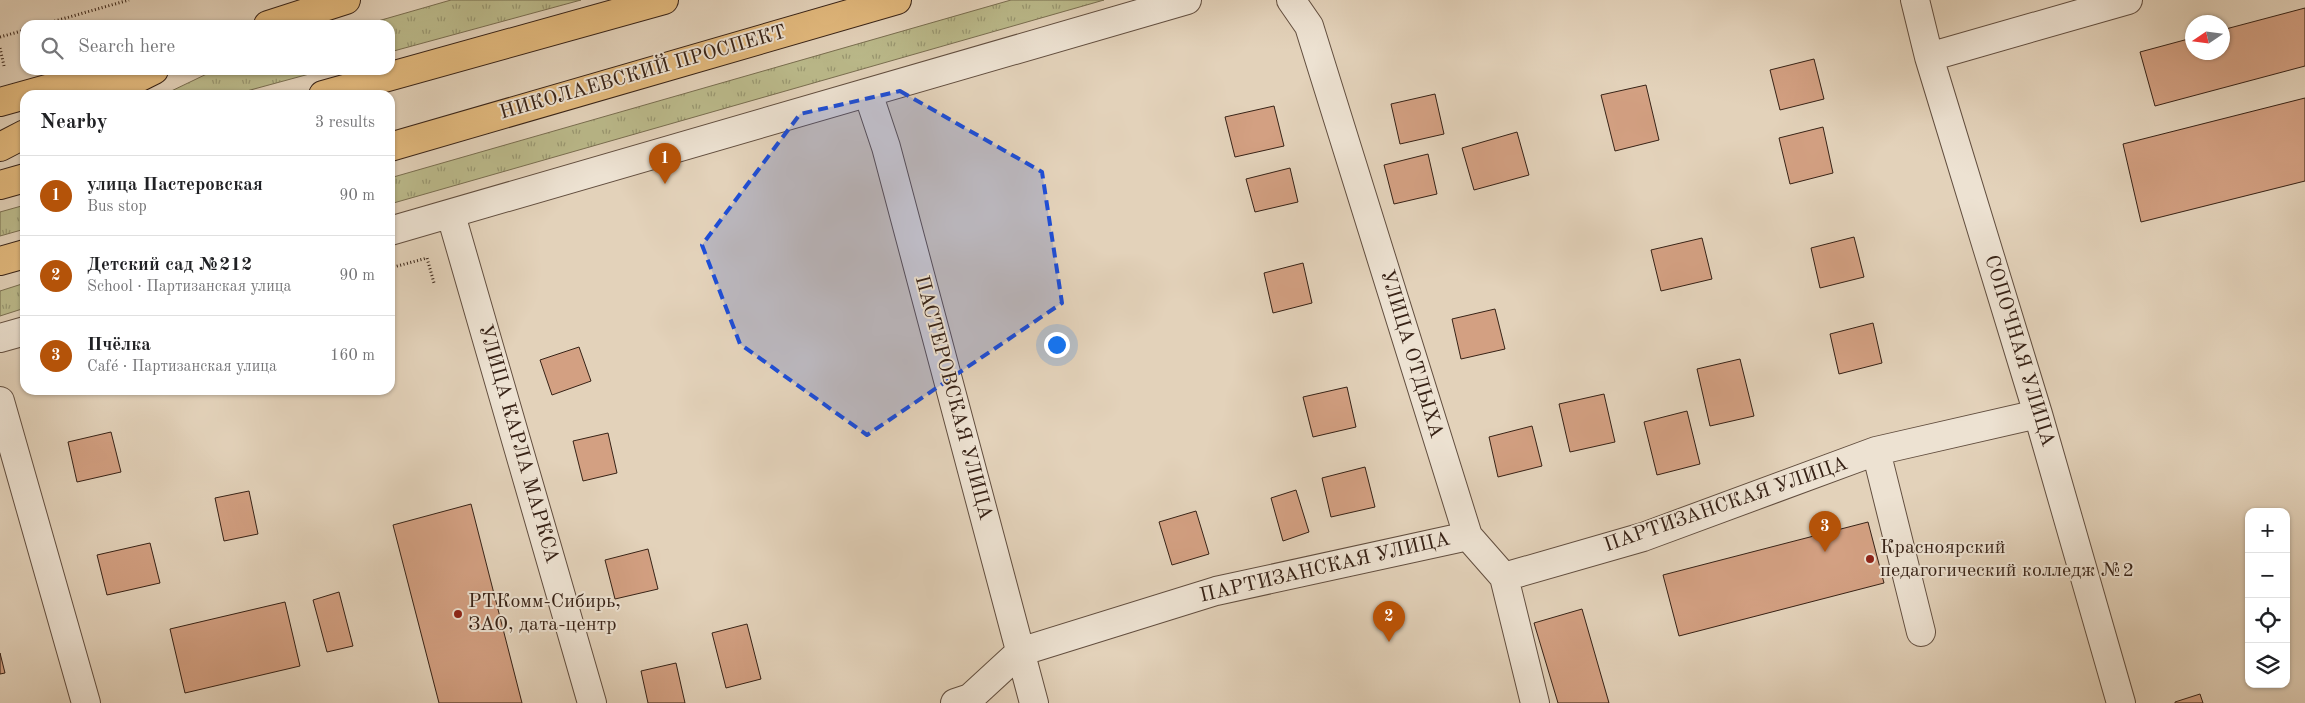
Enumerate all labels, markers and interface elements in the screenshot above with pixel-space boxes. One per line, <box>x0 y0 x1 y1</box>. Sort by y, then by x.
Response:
north arrow <box>2185 15 2230 60</box>
search box <box>20 20 395 75</box>
street label: НИКОЛАЕВСКИЙ ПРОСПЕКТ <box>497 20 789 124</box>
icon: search <box>38 34 66 62</box>
text: Search here <box>78 38 175 57</box>
text: Nearby <box>40 112 108 133</box>
text: 3 results <box>315 115 375 131</box>
pin: 1 <box>649 143 681 184</box>
text: улица Пастеровская <box>87 176 263 195</box>
text: 1 <box>51 188 61 204</box>
text: 90 m <box>339 188 375 204</box>
text: Bus stop <box>87 199 147 215</box>
street label: СОПОЧНАЯ УЛИЦА <box>1980 253 2058 449</box>
text: Детский сад №212 <box>87 256 252 275</box>
text: 2 <box>51 268 61 284</box>
text: 90 m <box>339 268 375 284</box>
street label: УЛИЦА ОТДЫХА <box>1376 268 1446 440</box>
street label: ПАСТЕРОВСКАЯ УЛИЦА <box>911 274 995 522</box>
text: School · Партизанская улица <box>87 279 291 295</box>
street label: УЛИЦА КАРЛА МАРКСА <box>474 322 562 566</box>
your location <box>1044 332 1070 358</box>
text: Пчёлка <box>87 336 151 355</box>
text: 3 <box>51 348 61 364</box>
text: 160 m <box>330 348 375 364</box>
text: Café · Партизанская улица <box>87 359 277 375</box>
street label: ПАРТИЗАНСКАЯ УЛИЦА <box>1602 454 1850 556</box>
map controls <box>2245 508 2290 688</box>
button: + <box>2245 508 2290 553</box>
pin: 3 <box>1809 511 1841 552</box>
street label: ПАРТИЗАНСКАЯ УЛИЦА <box>1198 529 1452 607</box>
place label: Красноярский педагогический колледж №2 <box>1880 538 2134 581</box>
marker: Красноярский педагогический колледж №2 <box>1864 553 1876 565</box>
button: − <box>2245 553 2290 598</box>
place label: РТКомм-Сибирь, ЗАО, дата-центр <box>468 592 621 635</box>
button: locate <box>2245 598 2290 643</box>
pin: 2 <box>1373 601 1405 642</box>
marker: РТКомм-Сибирь, ЗАО, дата-центр <box>452 608 464 620</box>
button: layers <box>2245 643 2290 688</box>

